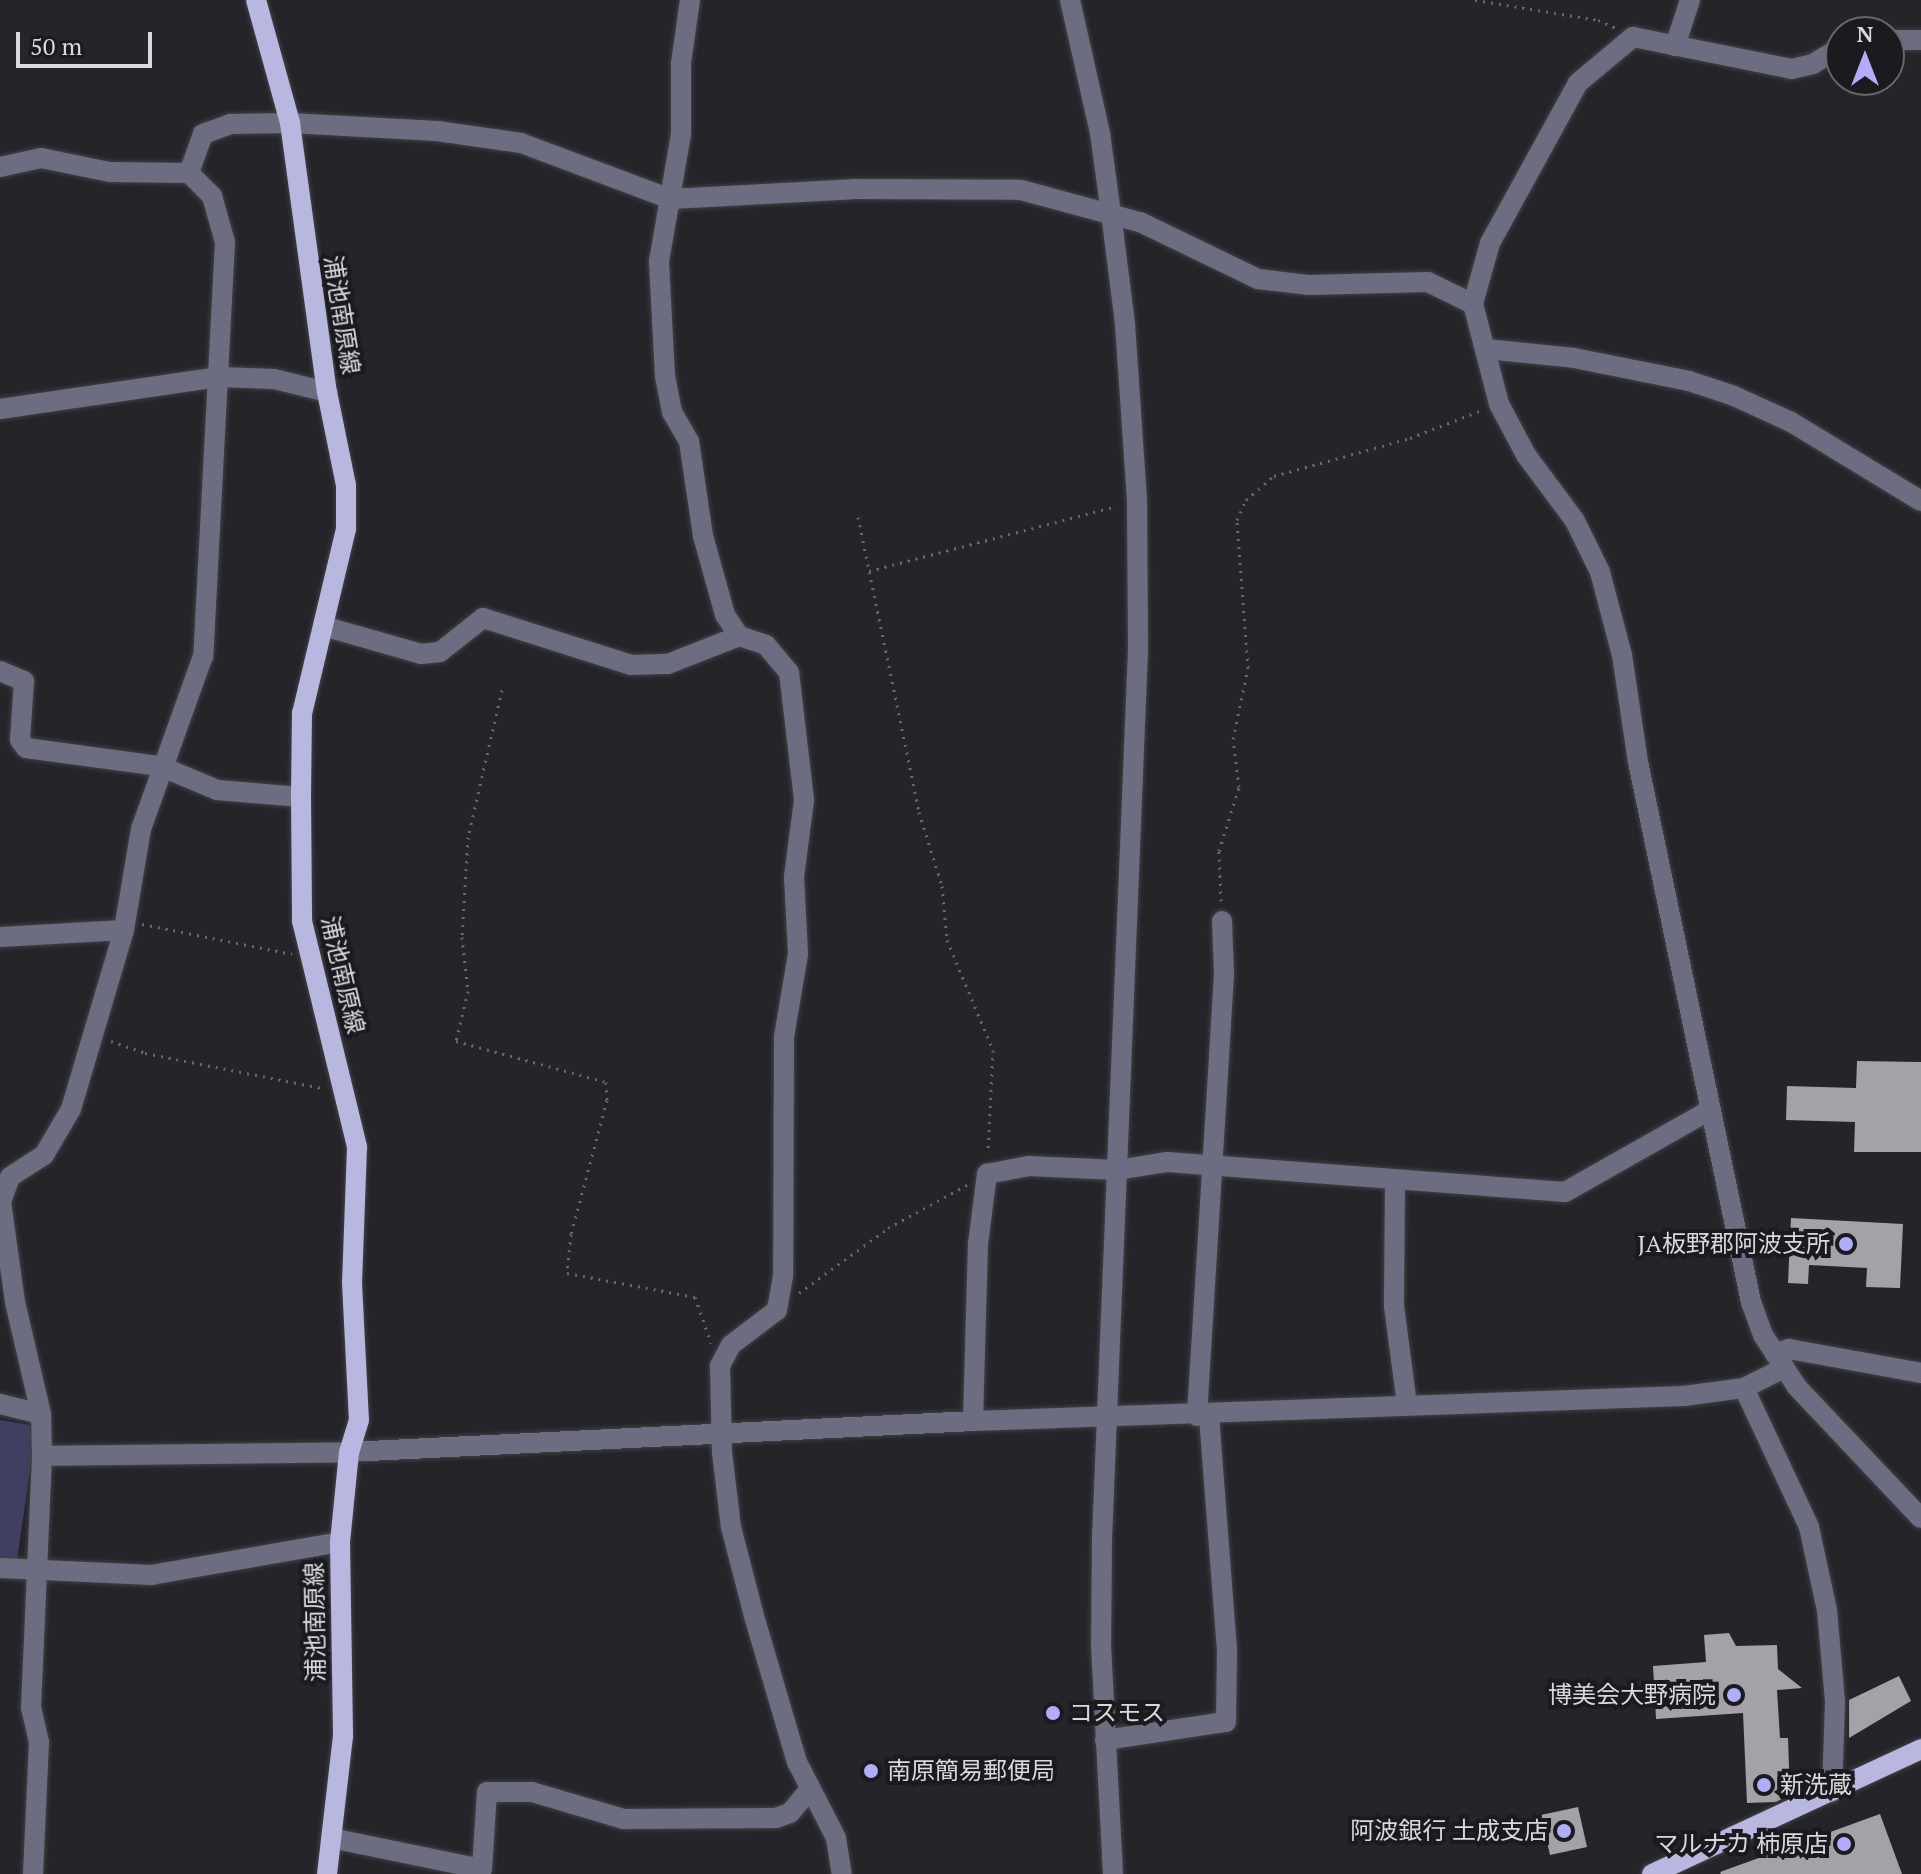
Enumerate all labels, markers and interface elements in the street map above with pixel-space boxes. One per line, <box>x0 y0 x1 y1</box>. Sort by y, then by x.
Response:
scale bar <box>20 16 156 66</box>
north arrow <box>1825 16 1905 96</box>
text: N <box>1857 19 1873 48</box>
text: 50 m <box>30 30 82 62</box>
street label: 浦池南原線 <box>318 253 366 377</box>
street label: 浦池南原線 <box>315 913 371 1037</box>
place label: JA板野郡阿波支所 <box>1637 1230 1830 1258</box>
marker: JA板野郡阿波支所 <box>1837 1235 1855 1253</box>
street label: 浦池南原線 <box>300 1562 330 1682</box>
place label: 博美会大野病院 <box>1548 1681 1716 1709</box>
marker: 博美会大野病院 <box>1723 1684 1745 1706</box>
place label: コスモス <box>1069 1699 1165 1727</box>
marker: コスモス <box>1044 1704 1062 1722</box>
place label: 南原簡易郵便局 <box>887 1757 1055 1785</box>
marker: 南原簡易郵便局 <box>862 1762 880 1780</box>
place label: 新洗蔵 <box>1780 1771 1852 1799</box>
marker: 新洗蔵 <box>1755 1776 1773 1794</box>
place label: 阿波銀行 土成支店 <box>1350 1817 1548 1845</box>
marker: 阿波銀行 土成支店 <box>1555 1822 1573 1840</box>
place label: マルナカ 柿原店 <box>1654 1830 1828 1858</box>
marker: マルナカ 柿原店 <box>1835 1835 1853 1853</box>

